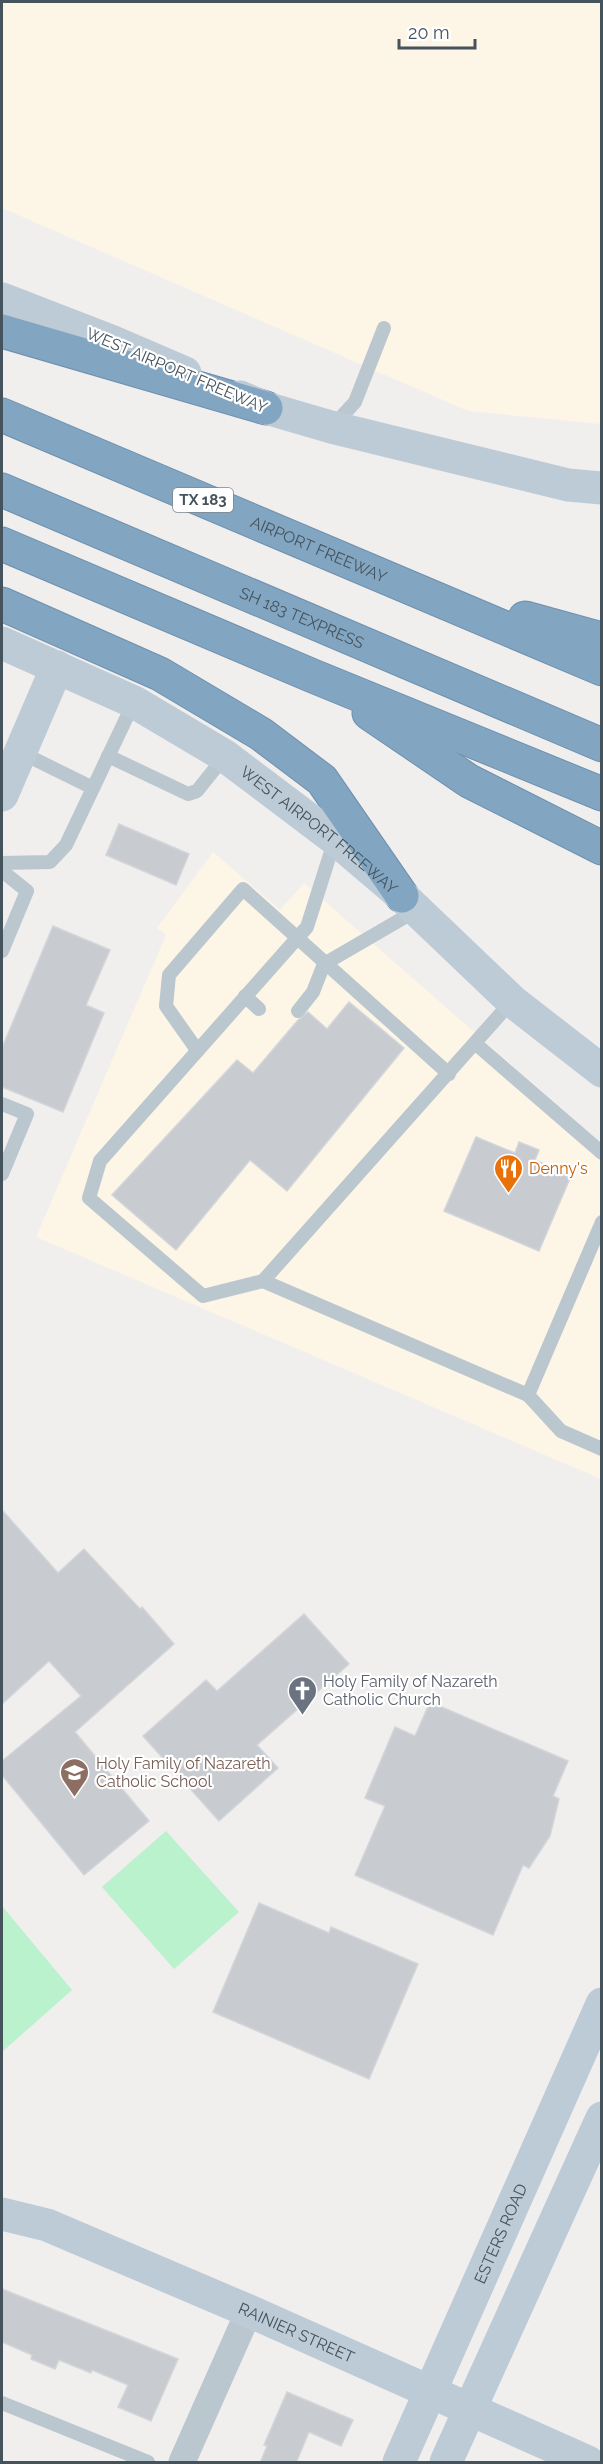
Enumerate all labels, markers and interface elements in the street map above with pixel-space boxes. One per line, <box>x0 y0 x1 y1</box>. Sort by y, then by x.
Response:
scale bar <box>399 12 476 50</box>
text: 20 m <box>408 22 450 43</box>
street label: WEST AIRPORT FREEWAY <box>83 324 271 418</box>
road number: TX 183 <box>173 488 233 512</box>
street label: AIRPORT FREEWAY <box>248 512 390 587</box>
street label: SH 183 TEXPRESS <box>237 583 367 653</box>
street label: WEST AIRPORT FREEWAY <box>237 762 402 898</box>
restaurant icon: Denny's <box>492 1152 524 1194</box>
place label: Denny's <box>529 1159 588 1178</box>
place label: Holy Family of Nazareth Catholic Church <box>323 1672 498 1709</box>
church icon: Holy Family of Nazareth Catholic Church <box>286 1674 318 1716</box>
place label: Holy Family of Nazareth Catholic School <box>96 1754 271 1791</box>
school or university icon: Holy Family of Nazareth Catholic School <box>59 1756 91 1798</box>
street label: ESTERS ROAD <box>470 2181 531 2287</box>
street label: RAINIER STREET <box>236 2299 358 2367</box>

